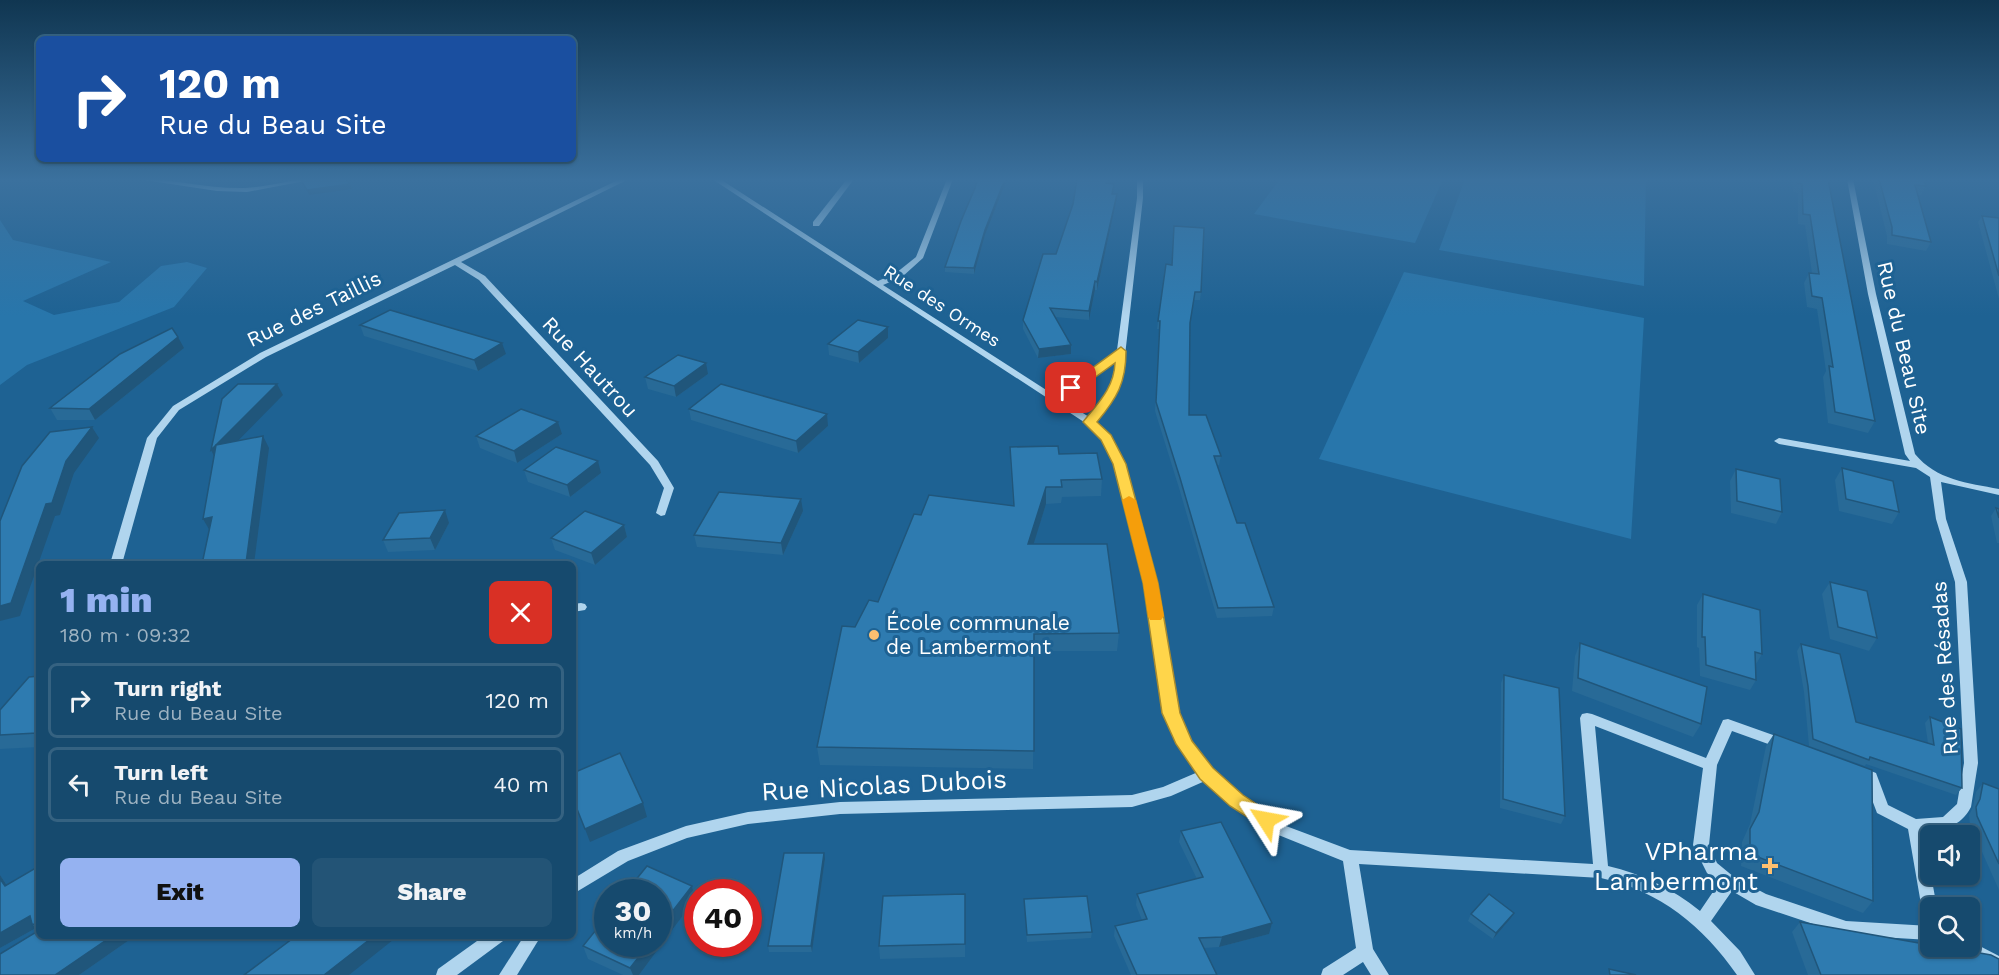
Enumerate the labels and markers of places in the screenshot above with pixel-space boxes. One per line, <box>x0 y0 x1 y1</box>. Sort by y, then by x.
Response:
pin <box>1045 362 1096 413</box>
place label: École communale de Lambermont <box>886 610 1070 659</box>
marker: École communale de Lambermont <box>867 628 881 642</box>
place label: VPharma Lambermont <box>1594 836 1758 896</box>
marker: VPharma Lambermont <box>1763 859 1777 873</box>

